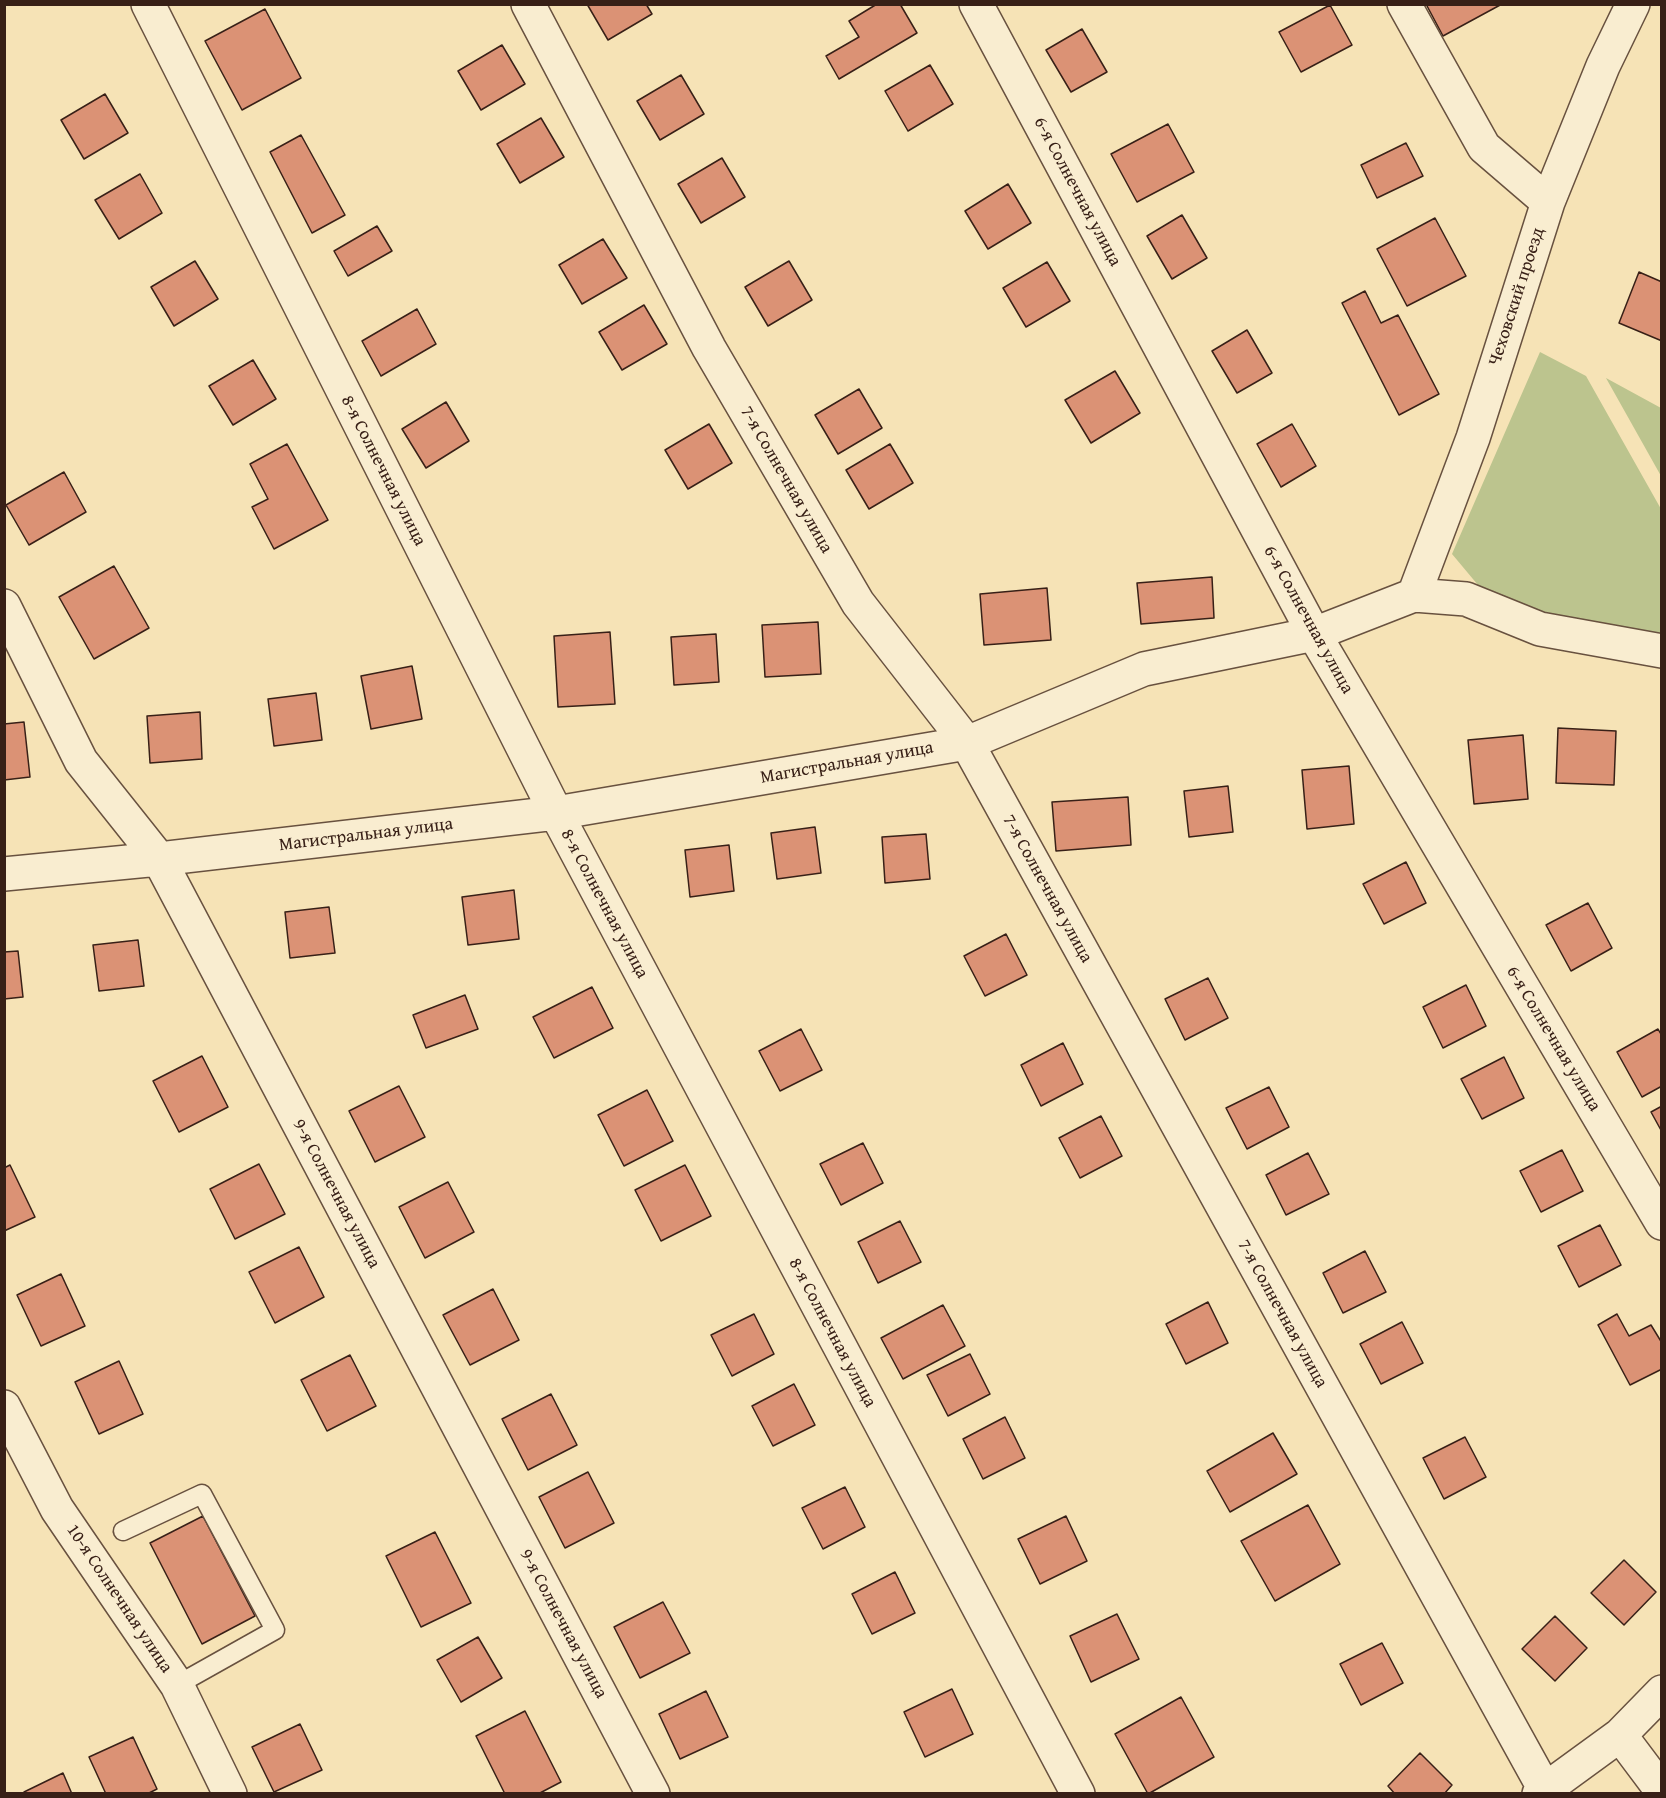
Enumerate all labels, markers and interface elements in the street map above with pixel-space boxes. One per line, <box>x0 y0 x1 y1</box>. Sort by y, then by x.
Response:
street label: 6-я Солнечная улица <box>1029 114 1125 270</box>
street label: Чеховский проезд <box>1484 225 1550 369</box>
street label: 8-я Солнечная улица <box>336 392 430 550</box>
street label: 7-я Солнечная улица <box>735 403 837 557</box>
street label: 6-я Солнечная улица <box>1258 542 1358 698</box>
street label: Магистральная улица <box>759 737 935 789</box>
street label: 7-я Солнечная улица <box>997 811 1097 967</box>
street label: Магистральная улица <box>278 814 454 856</box>
street label: 8-я Солнечная улица <box>556 826 652 982</box>
street label: 6-я Солнечная улица <box>1501 962 1605 1116</box>
street label: 9-я Солнечная улица <box>288 1116 384 1272</box>
street label: 7-я Солнечная улица <box>1232 1236 1332 1392</box>
street label: 8-я Солнечная улица <box>784 1255 880 1411</box>
street label: 10-я Солнечная улица <box>61 1521 177 1677</box>
street label: 9-я Солнечная улица <box>515 1546 611 1702</box>

